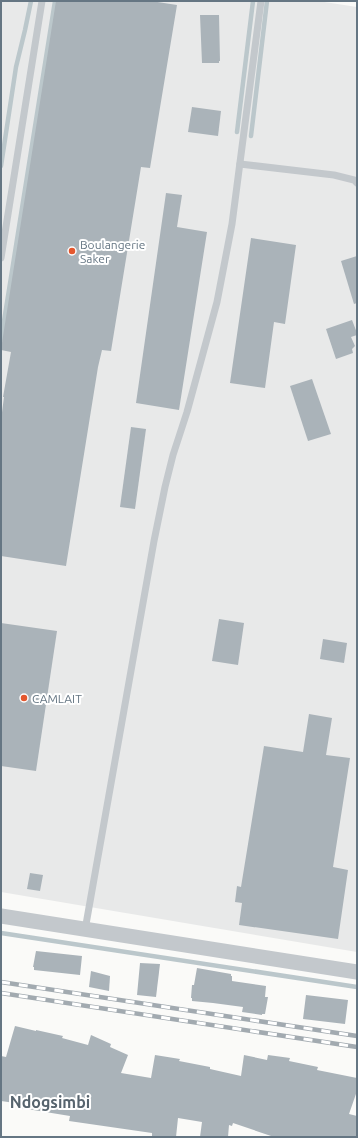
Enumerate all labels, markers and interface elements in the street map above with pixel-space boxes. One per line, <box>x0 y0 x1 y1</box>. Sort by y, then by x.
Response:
place label: Boulangerie Saker <box>80 238 145 265</box>
marker: Boulangerie Saker <box>67 246 77 256</box>
place label: CAMLAIT <box>32 692 82 705</box>
marker: CAMLAIT <box>19 693 29 703</box>
district label: Ndogsimbi <box>10 1093 90 1111</box>

